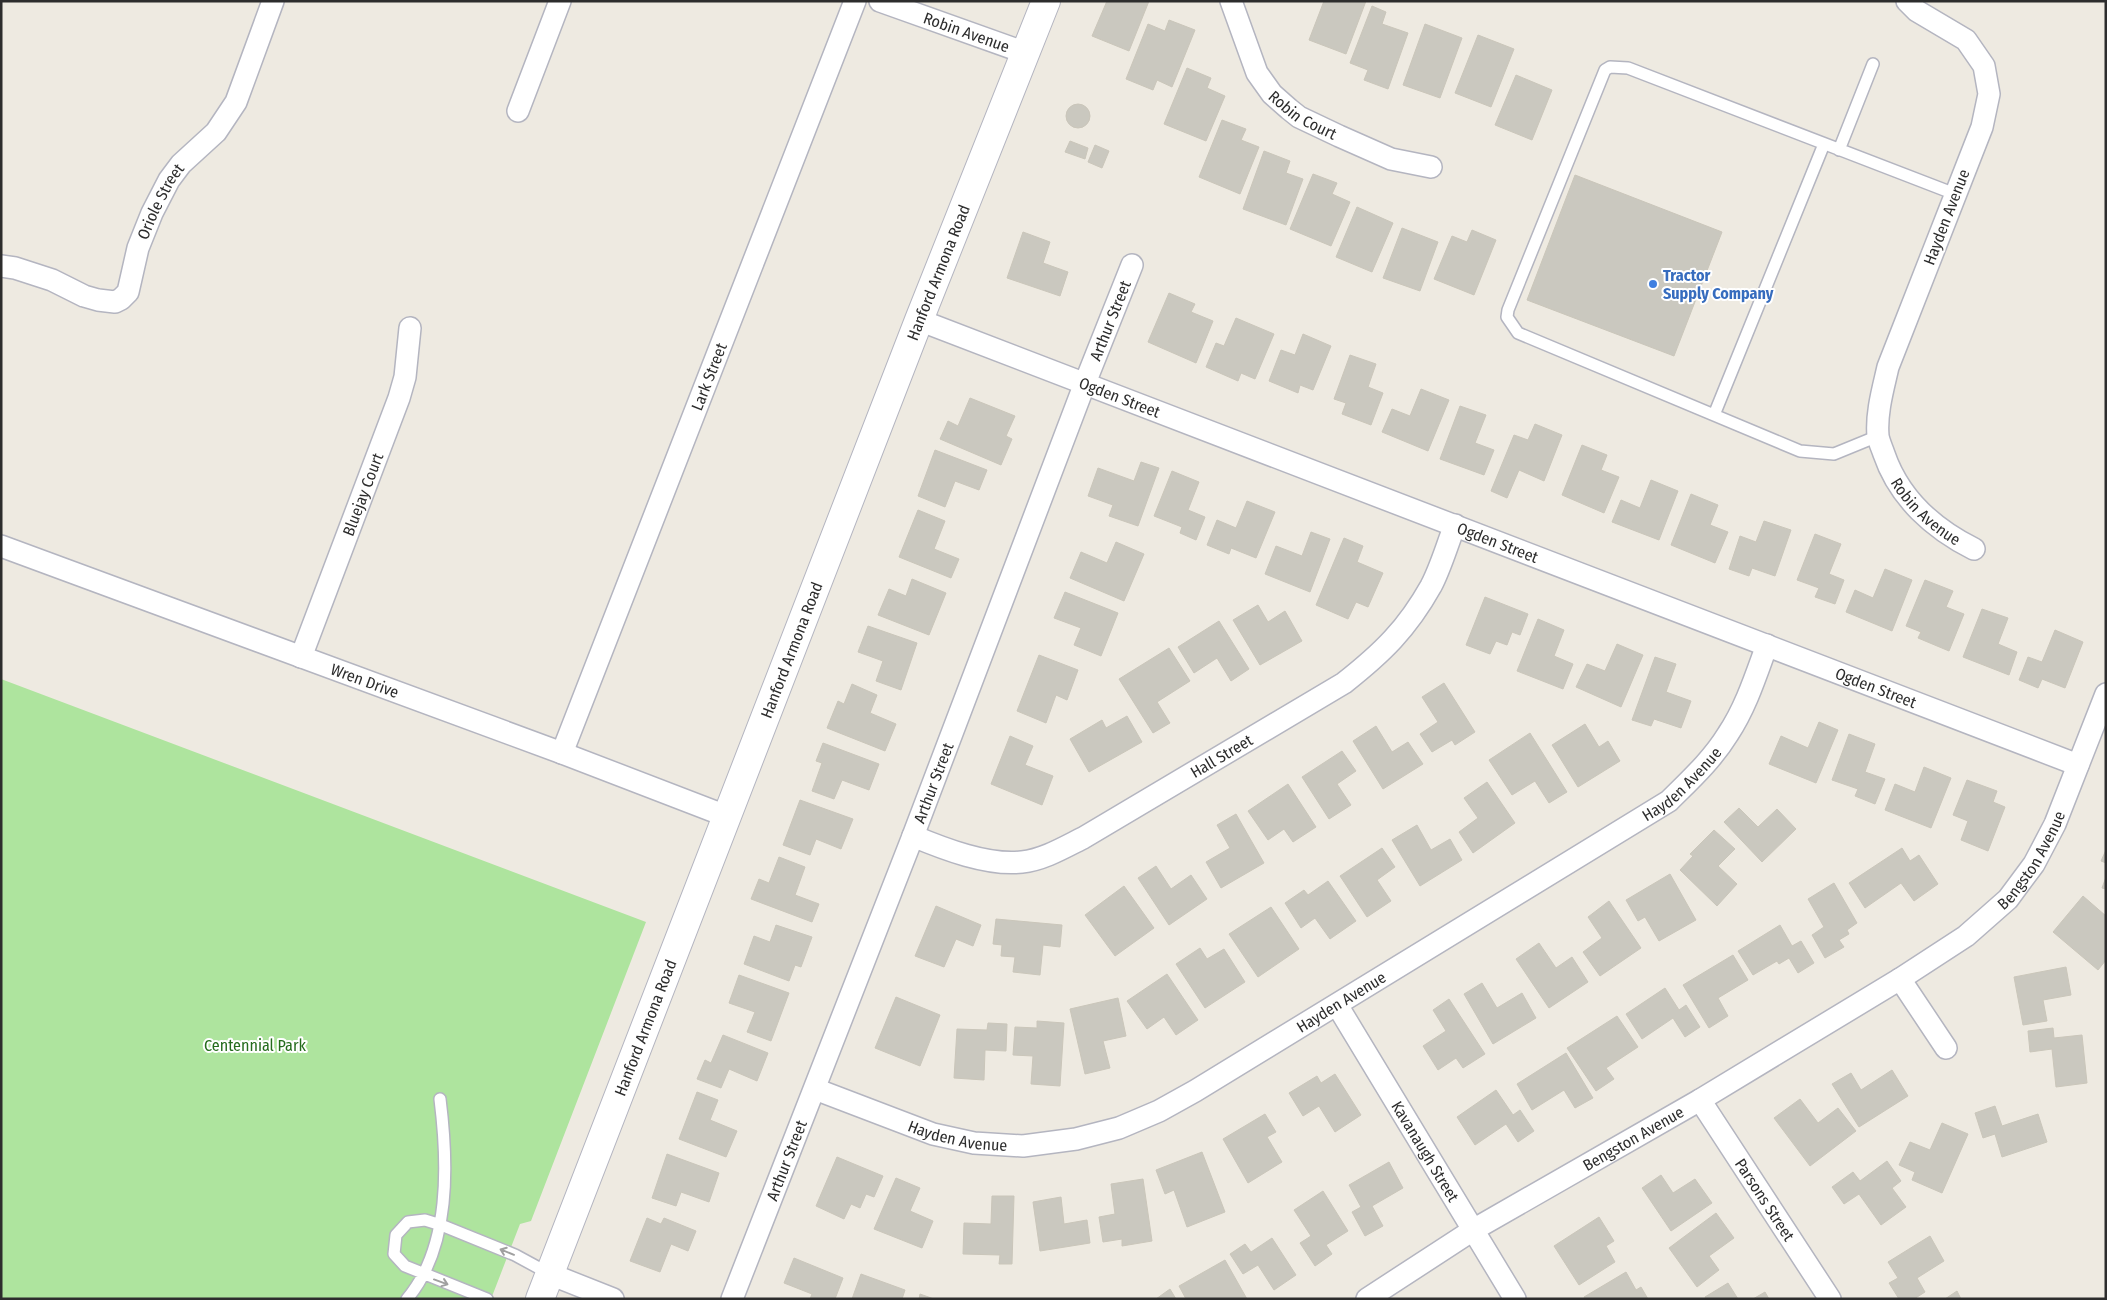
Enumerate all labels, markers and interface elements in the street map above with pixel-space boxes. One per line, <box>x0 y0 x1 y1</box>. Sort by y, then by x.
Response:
street label: Robin Avenue <box>921 8 1012 56</box>
street label: Robin Court <box>1265 87 1340 144</box>
street label: Oriole Street <box>133 159 189 242</box>
street label: Hayden Avenue <box>1919 166 1973 268</box>
street label: Hanford Armona Road <box>903 202 974 343</box>
place label: Tractor Supply Company <box>1663 266 1774 303</box>
street label: Arthur Street <box>1086 277 1135 364</box>
marker: Tractor Supply Company <box>1647 278 1659 290</box>
street label: Lark Street <box>687 339 731 413</box>
street label: Ogden Street <box>1076 373 1164 422</box>
street label: Bluejay Court <box>339 450 388 539</box>
street label: Robin Avenue <box>1887 474 1964 549</box>
street label: Ogden Street <box>1454 519 1542 567</box>
street label: Hanford Armona Road <box>757 579 827 721</box>
street label: Wren Drive <box>328 660 402 702</box>
street label: Ogden Street <box>1832 664 1920 712</box>
street label: Hall Street <box>1187 730 1257 782</box>
street label: Arthur Street <box>910 739 958 826</box>
street label: Hayden Avenue <box>1639 744 1725 825</box>
street label: Bengston Avenue <box>1994 808 2069 914</box>
street label: Hanford Armona Road <box>611 957 680 1099</box>
street label: Hayden Avenue <box>1293 968 1389 1037</box>
park label: Centennial Park <box>204 1036 307 1055</box>
street label: Kavanaugh Street <box>1387 1098 1463 1206</box>
street label: Bengston Avenue <box>1580 1102 1687 1175</box>
street label: Hayden Avenue <box>905 1116 1008 1155</box>
street label: Arthur Street <box>762 1117 811 1203</box>
street label: Parsons Street <box>1731 1155 1799 1245</box>
one-way arrow <box>499 1247 515 1256</box>
one-way arrow <box>433 1278 448 1287</box>

